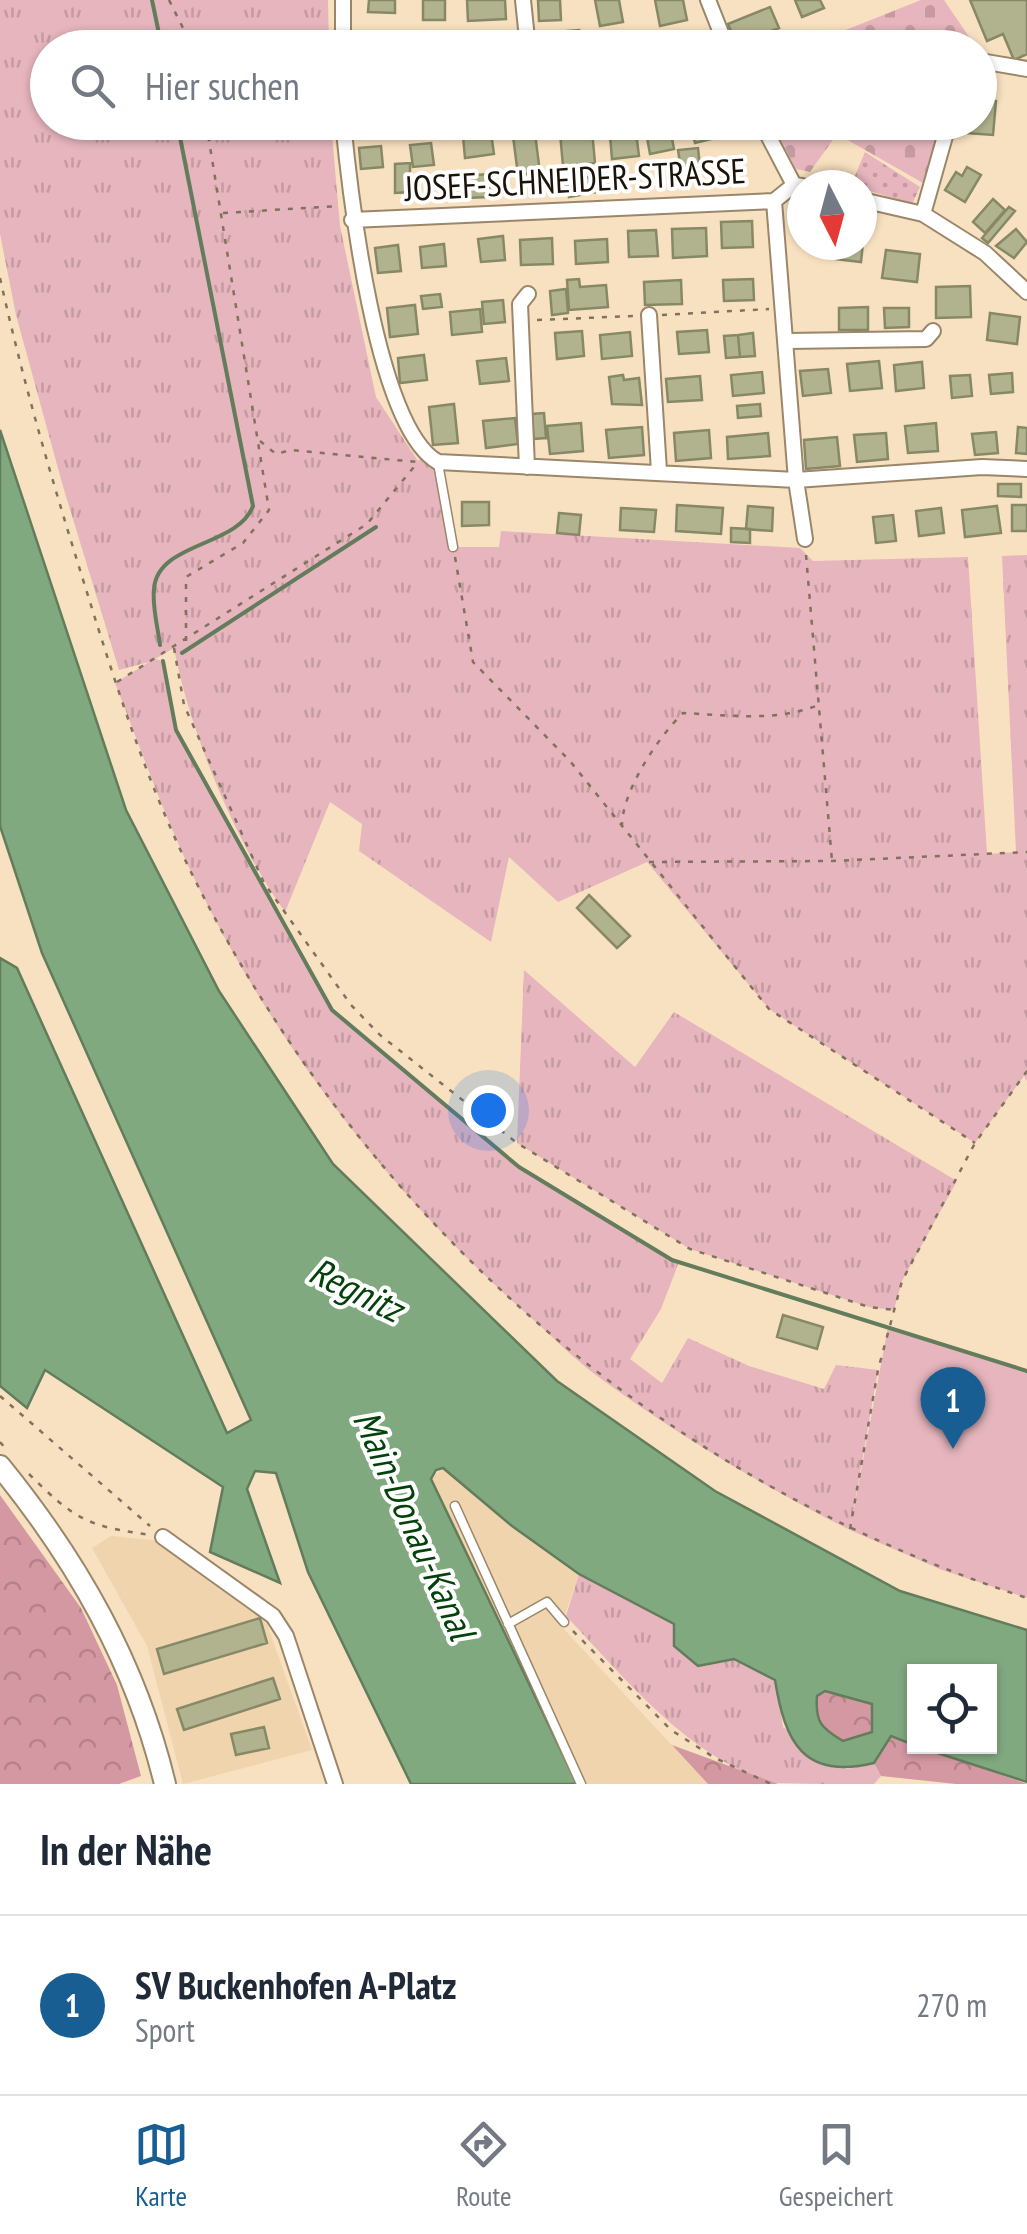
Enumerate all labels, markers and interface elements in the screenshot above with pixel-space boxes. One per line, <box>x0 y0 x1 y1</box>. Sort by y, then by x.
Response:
search box <box>30 30 997 140</box>
icon: search <box>65 58 120 113</box>
text: Hier suchen <box>145 61 300 110</box>
street label: JOSEF-SCHNEIDER-STRASSE <box>402 147 747 211</box>
north arrow <box>787 170 877 260</box>
your location <box>463 1085 514 1136</box>
water label: Regnitz <box>302 1245 415 1334</box>
pin: 1 <box>920 1366 986 1449</box>
water label: Main-Donau-Kanal <box>343 1402 489 1649</box>
map controls <box>907 1664 997 1754</box>
button: locate <box>907 1664 997 1754</box>
text: In der Nähe <box>40 1822 212 1877</box>
text: SV Buckenhofen A-Platz <box>135 1960 456 2009</box>
text: 1 <box>65 1984 80 2026</box>
text: 270 m <box>916 1984 987 2026</box>
text: Sport <box>135 2009 195 2051</box>
tab: Karte <box>134 2117 189 2214</box>
tab: Route <box>456 2117 512 2214</box>
tab: Gespeichert <box>779 2117 893 2214</box>

